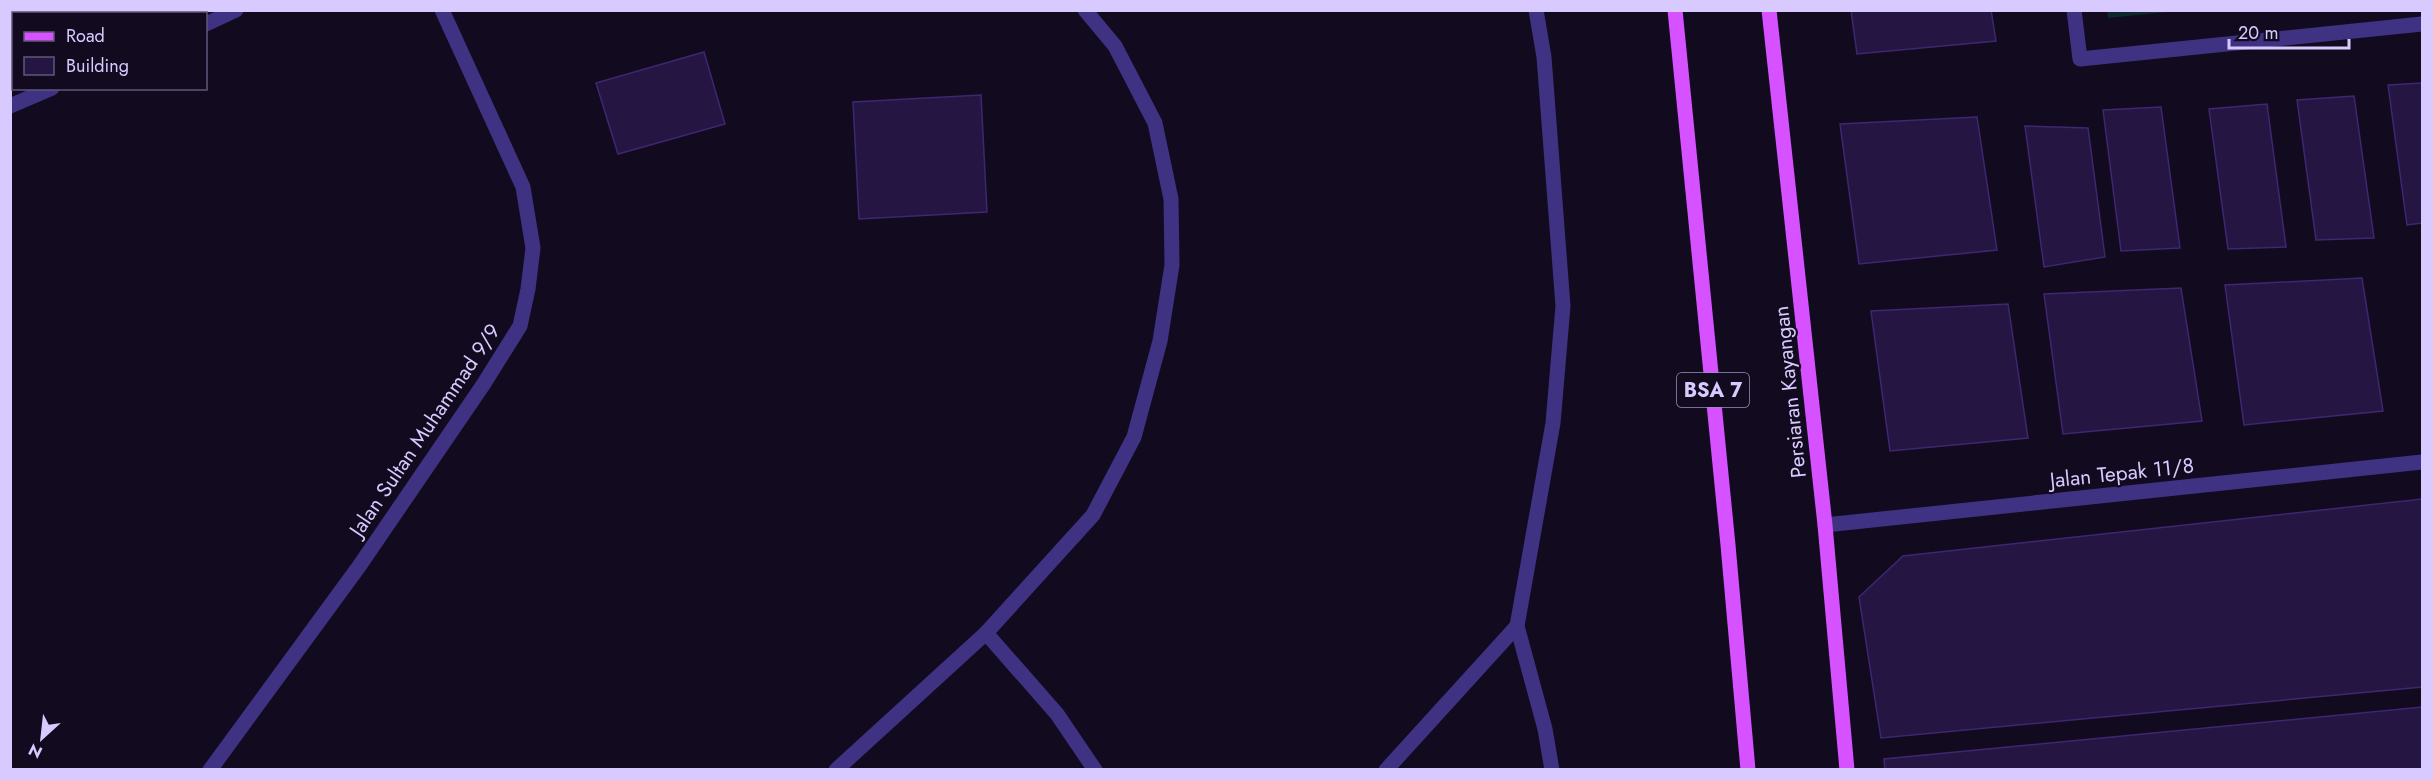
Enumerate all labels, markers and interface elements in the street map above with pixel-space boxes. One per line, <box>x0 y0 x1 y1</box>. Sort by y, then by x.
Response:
legend <box>12 12 207 90</box>
scale bar <box>2229 12 2349 50</box>
text: 20 m <box>2238 20 2278 46</box>
text: Road <box>66 23 105 49</box>
text: Building <box>66 53 129 79</box>
street label: Persiaran Kayangan <box>1766 304 1814 480</box>
street label: Jalan Sultan Muhammad 9/9 <box>341 318 508 545</box>
road number: BSA 7 <box>1677 373 1749 407</box>
street label: Jalan Tepak 11/8 <box>2046 451 2196 496</box>
north arrow <box>12 708 72 768</box>
text: N <box>25 738 46 764</box>

